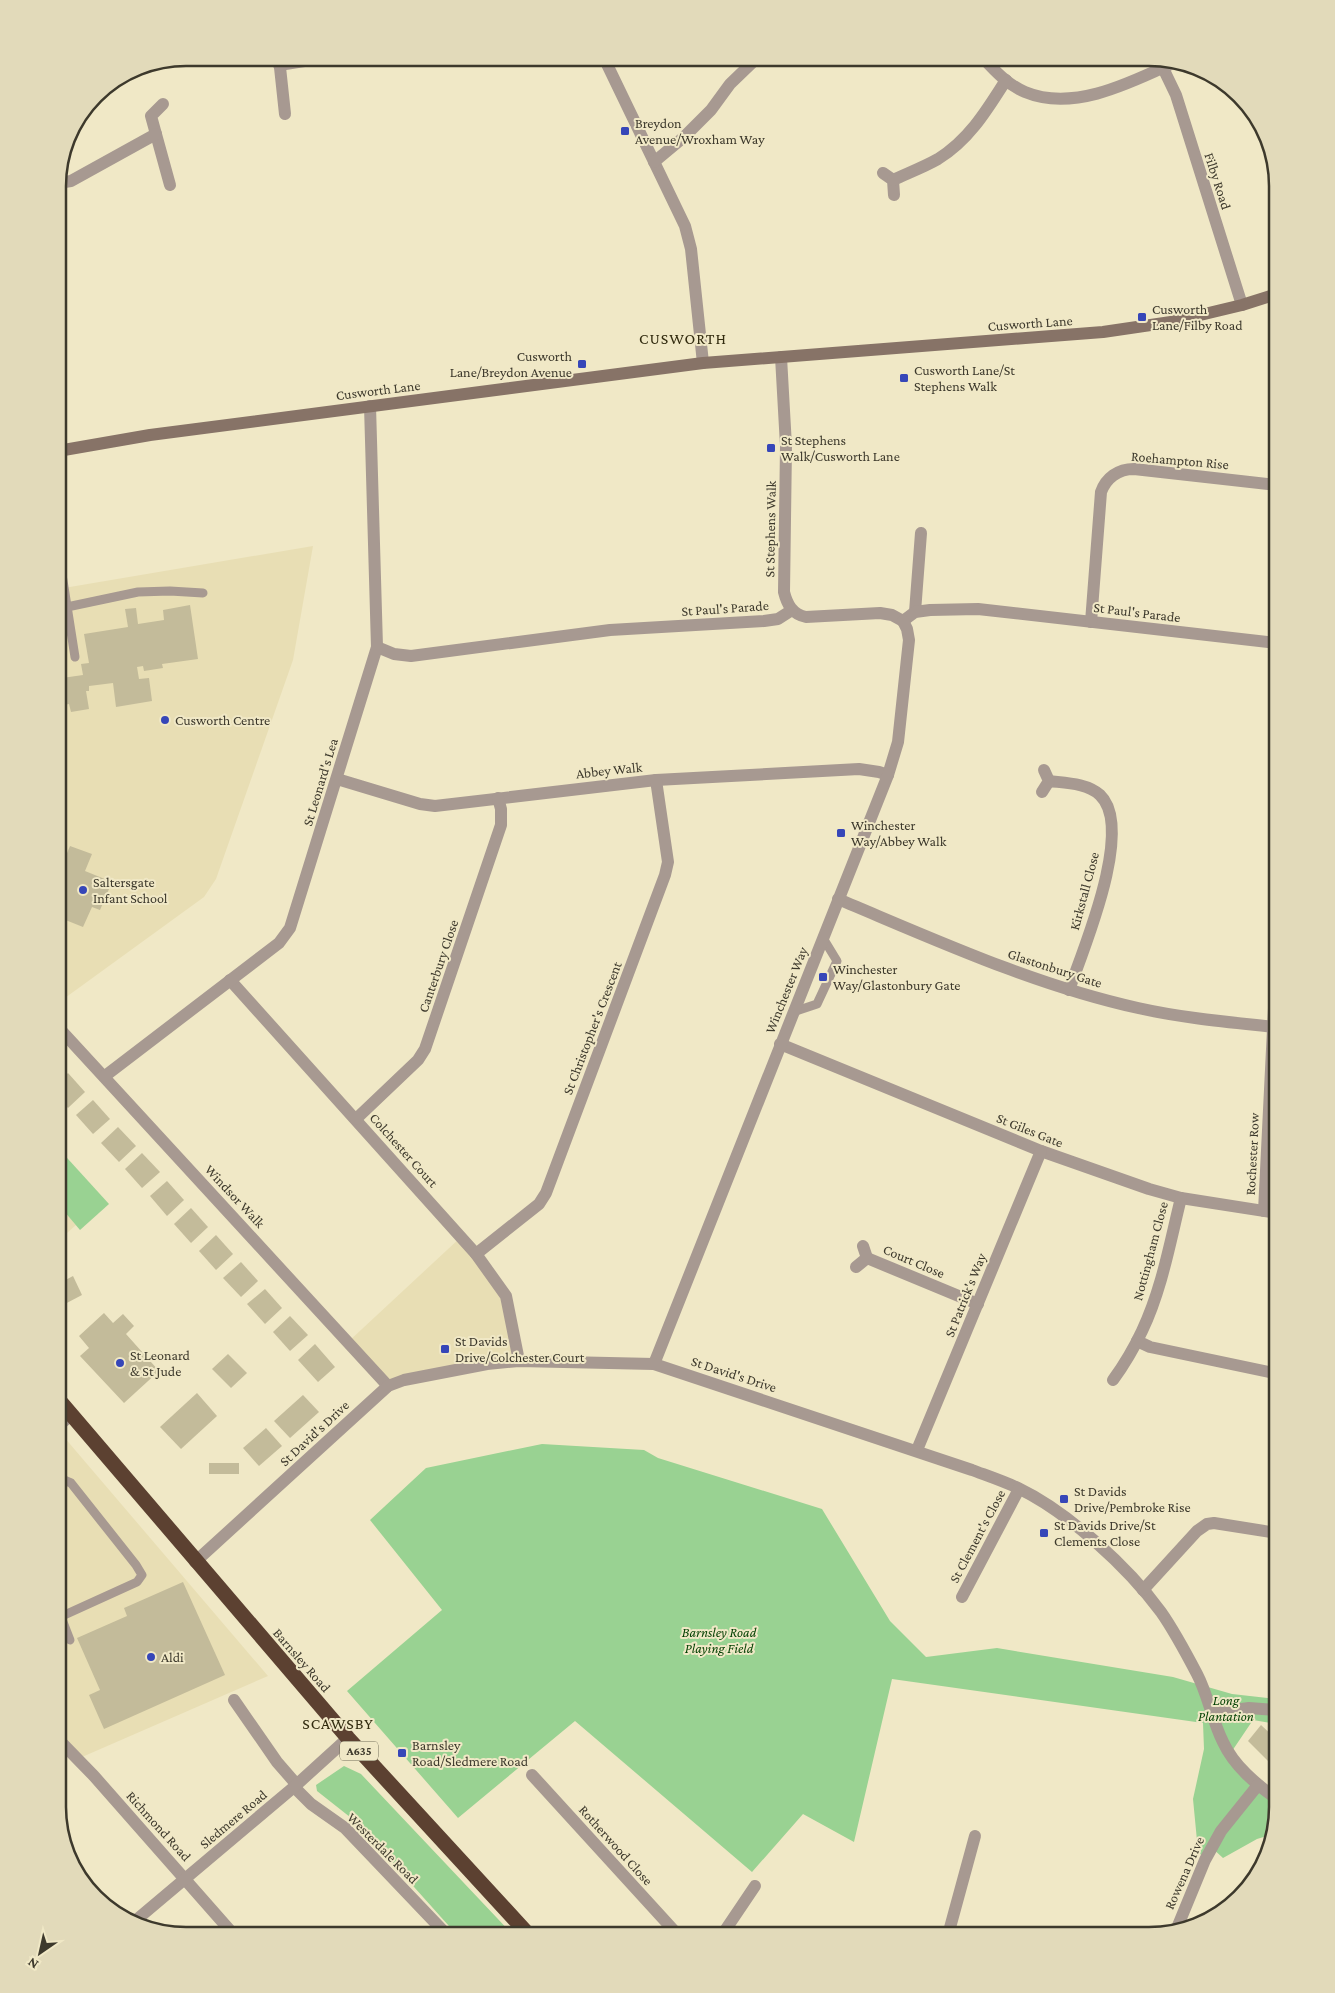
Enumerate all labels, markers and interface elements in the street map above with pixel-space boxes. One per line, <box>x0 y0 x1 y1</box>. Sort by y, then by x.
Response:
place label: Breydon Avenue/Wroxham Way <box>635 115 765 147</box>
marker: Breydon Avenue/Wroxham Way <box>619 125 631 137</box>
street label: Filby Road <box>1201 151 1235 212</box>
place label: Cusworth Lane/Filby Road <box>1152 301 1243 333</box>
marker: Cusworth Lane/Filby Road <box>1136 311 1148 323</box>
street label: Cusworth Lane <box>987 312 1073 334</box>
district label: CUSWORTH <box>639 330 727 347</box>
place label: Cusworth Lane/Breydon Avenue <box>450 348 572 380</box>
marker: Cusworth Lane/Breydon Avenue <box>576 358 588 370</box>
place label: Cusworth Lane/St Stephens Walk <box>914 362 1015 394</box>
marker: Cusworth Lane/St Stephens Walk <box>898 372 910 384</box>
street label: Cusworth Lane <box>335 377 421 403</box>
place label: St Stephens Walk/Cusworth Lane <box>781 432 900 464</box>
marker: St Stephens Walk/Cusworth Lane <box>765 442 777 454</box>
street label: Roehampton Rise <box>1130 448 1230 472</box>
street label: St Stephens Walk <box>761 480 779 578</box>
street label: St Paul's Parade <box>681 597 769 619</box>
street label: St Paul's Parade <box>1093 599 1181 625</box>
place label: Cusworth Centre <box>175 712 270 728</box>
marker: Cusworth Centre <box>159 714 171 726</box>
street label: St Leonard's Lea <box>299 736 341 828</box>
street label: Abbey Walk <box>575 759 643 781</box>
place label: Winchester Way/Abbey Walk <box>851 817 947 849</box>
marker: Winchester Way/Abbey Walk <box>835 827 847 839</box>
street label: Kirkstall Close <box>1066 850 1102 932</box>
place label: Saltersgate Infant School <box>93 874 168 906</box>
marker: Saltersgate Infant School <box>77 884 89 896</box>
street label: Canterbury Close <box>415 918 461 1014</box>
street label: Winchester Way <box>761 944 811 1036</box>
street label: Glastonbury Gate <box>1006 945 1104 991</box>
street label: St Christopher's Crescent <box>559 959 625 1097</box>
place label: Winchester Way/Glastonbury Gate <box>833 961 961 993</box>
marker: Winchester Way/Glastonbury Gate <box>817 971 829 983</box>
street label: St Giles Gate <box>994 1109 1066 1151</box>
street label: Colchester Court <box>367 1110 442 1191</box>
street label: Rochester Row <box>1242 1112 1262 1196</box>
street label: Windsor Walk <box>202 1161 268 1231</box>
street label: Nottingham Close <box>1129 1200 1171 1302</box>
street label: Court Close <box>881 1241 947 1281</box>
street label: St Patrick's Way <box>941 1250 989 1339</box>
place label: St Davids Drive/Colchester Court <box>455 1333 585 1365</box>
marker: St Davids Drive/Colchester Court <box>439 1343 451 1355</box>
place label: St Leonard & St Jude <box>130 1347 191 1379</box>
street label: St David's Drive <box>689 1353 779 1395</box>
marker: St Leonard & St Jude <box>114 1357 126 1369</box>
street label: St David's Drive <box>276 1397 352 1469</box>
place label: St Davids Drive/Pembroke Rise <box>1074 1483 1191 1515</box>
street label: St Clement's Close <box>946 1487 1008 1585</box>
marker: St Davids Drive/Pembroke Rise <box>1058 1493 1070 1505</box>
place label: St Davids Drive/St Clements Close <box>1054 1517 1156 1549</box>
marker: St Davids Drive/St Clements Close <box>1038 1527 1050 1539</box>
park label: Barnsley Road Playing Field <box>682 1624 757 1656</box>
street label: Barnsley Road <box>270 1625 334 1696</box>
place label: Aldi <box>161 1649 184 1665</box>
marker: Aldi <box>145 1651 157 1663</box>
park label: Long Plantation <box>1198 1692 1254 1724</box>
district label: SCAWSBY <box>302 1715 374 1732</box>
place label: Barnsley Road/Sledmere Road <box>412 1737 529 1769</box>
road number: A635 <box>340 1742 378 1760</box>
marker: Barnsley Road/Sledmere Road <box>396 1747 408 1759</box>
street label: Sledmere Road <box>196 1786 270 1852</box>
street label: Richmond Road <box>123 1788 195 1865</box>
street label: Rotherwood Close <box>576 1802 656 1888</box>
street label: Westerdale Road <box>344 1809 422 1887</box>
street label: Rowena Drive <box>1161 1834 1207 1912</box>
north arrow <box>15 1928 65 1978</box>
text: N <box>24 1954 41 1973</box>

